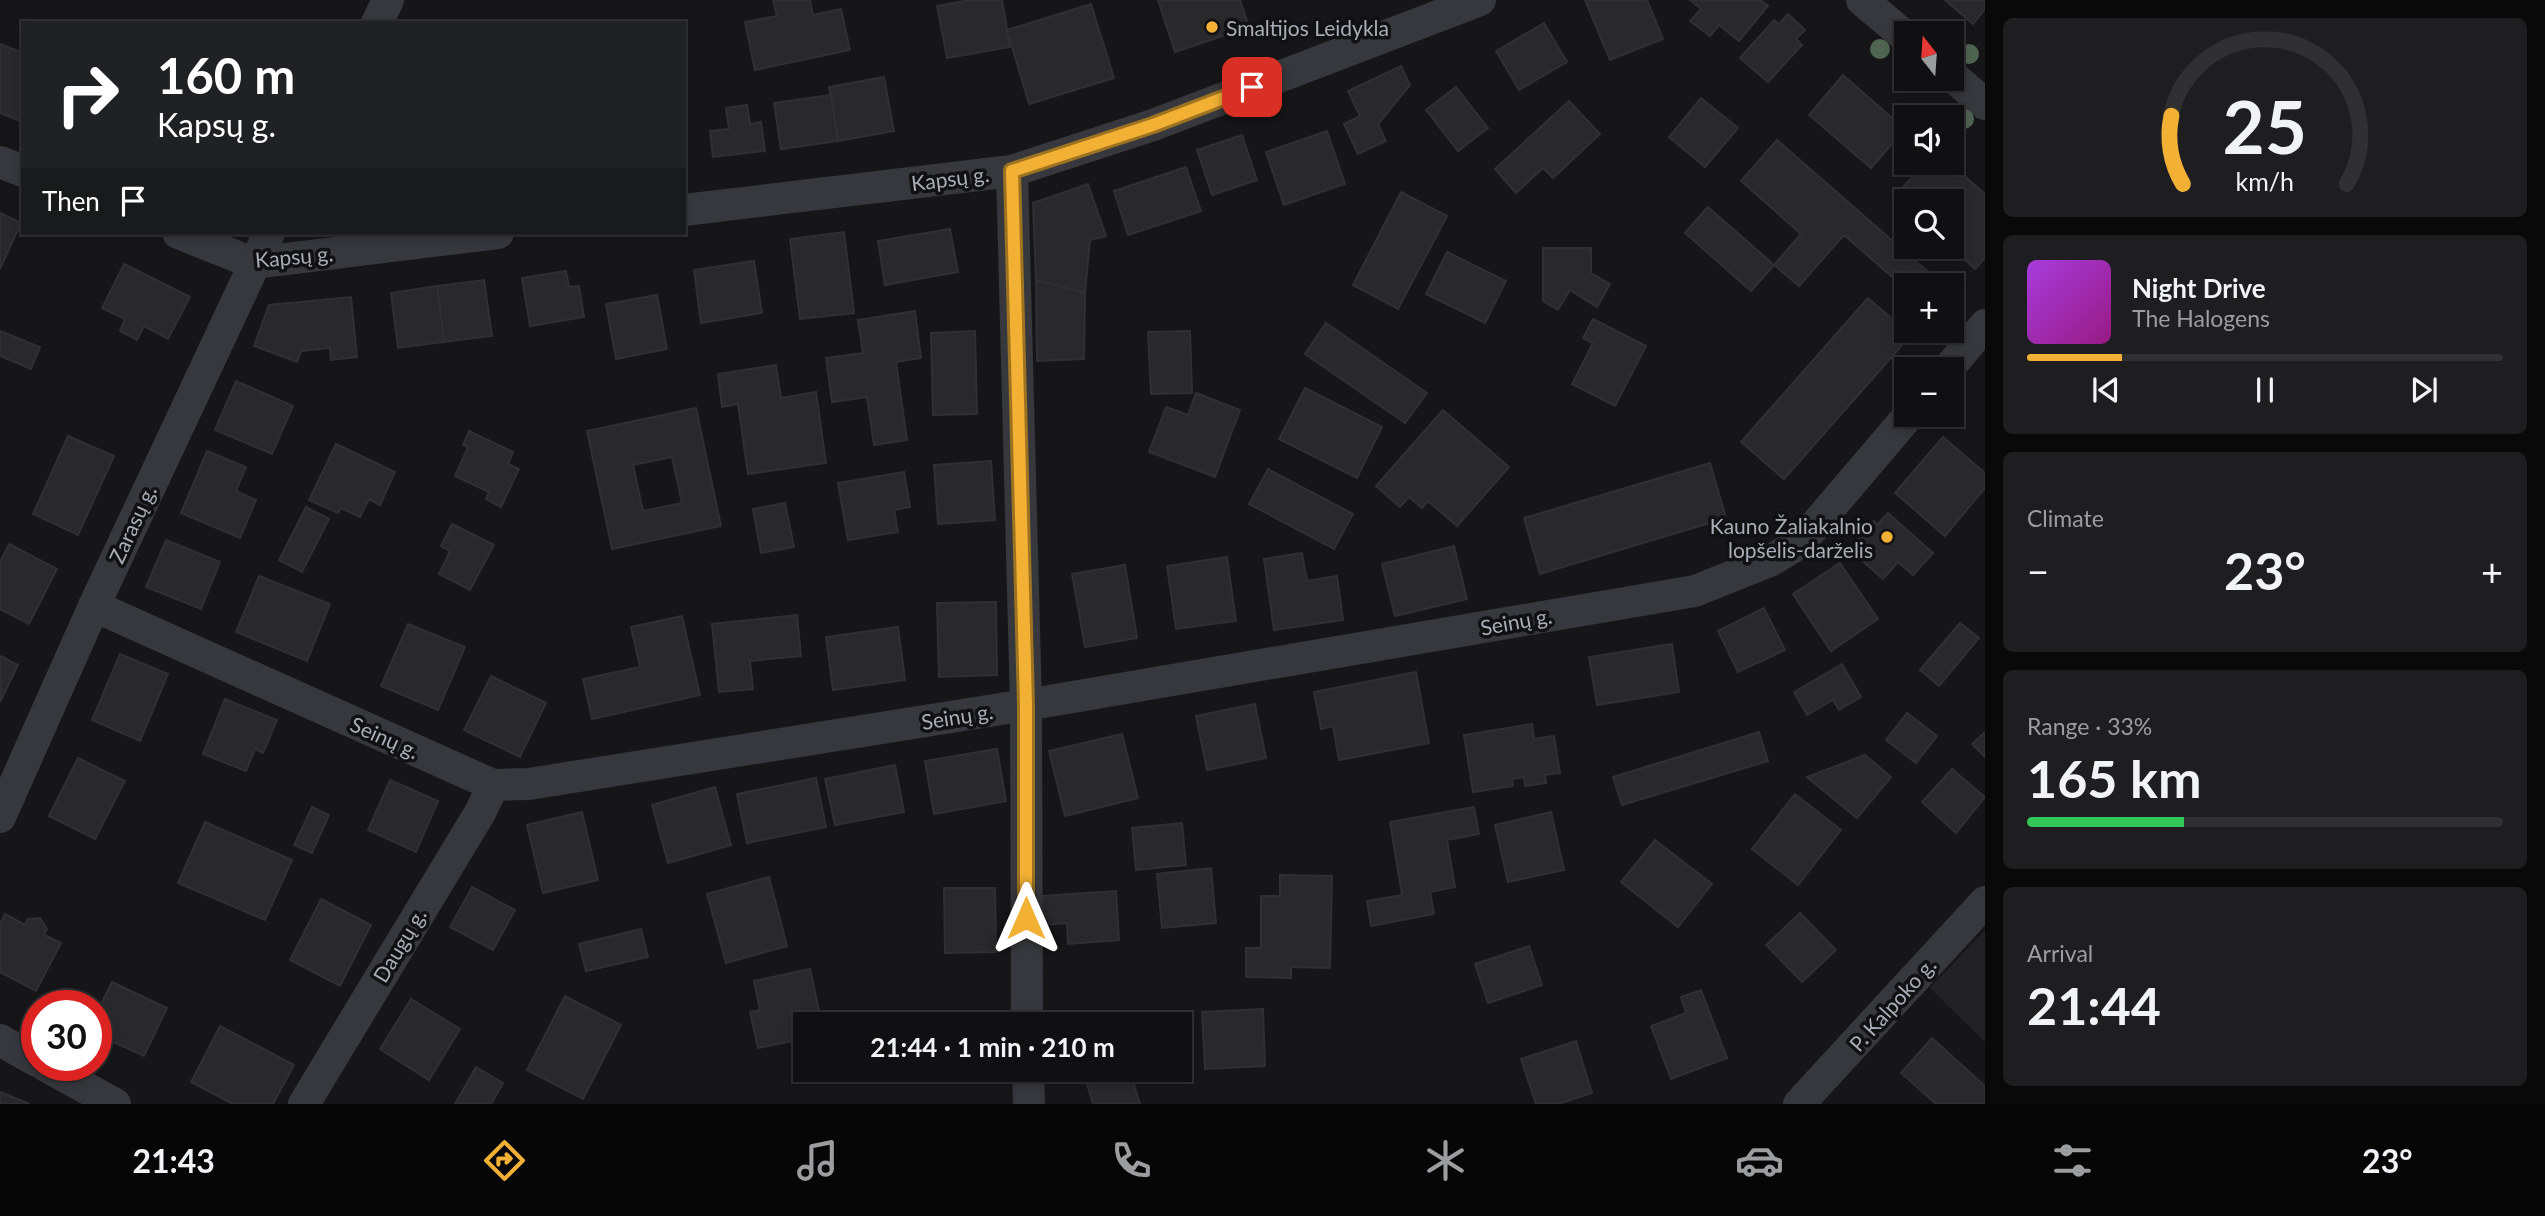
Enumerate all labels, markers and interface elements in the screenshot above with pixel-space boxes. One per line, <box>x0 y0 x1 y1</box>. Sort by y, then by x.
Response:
place label: Smaltijos Leidykla <box>1226 15 1389 40</box>
marker: Smaltijos Leidykla <box>1204 19 1220 35</box>
north arrow <box>1894 21 1964 91</box>
map controls <box>1894 21 1964 427</box>
text: 160 m <box>157 46 295 104</box>
icon: right <box>42 49 133 140</box>
pin <box>1222 57 1282 117</box>
icon: arrive <box>1233 68 1271 106</box>
text: 25 <box>2223 82 2307 170</box>
text: Kapsų g. <box>157 105 276 144</box>
button: sound <box>1894 105 1964 175</box>
street label: Kapsų g. <box>910 161 990 195</box>
text: km/h <box>2236 165 2294 195</box>
icon: arrive <box>114 182 152 220</box>
text: Then <box>42 185 100 217</box>
button: search <box>1894 189 1964 259</box>
street label: Kapsų g. <box>254 240 334 272</box>
text: Night Drive <box>2132 272 2266 304</box>
button: + <box>1894 273 1964 343</box>
text: The Halogens <box>2132 304 2270 332</box>
button: − <box>1894 357 1964 427</box>
icon: previous <box>2087 371 2125 409</box>
icon: pause <box>2246 371 2284 409</box>
icon: next <box>2405 371 2443 409</box>
street label: Zarasų g. <box>103 481 161 567</box>
text: Climate <box>2027 504 2104 532</box>
place label: Kauno Žaliakalnio lopšelis-darželis <box>1710 513 1873 562</box>
marker: Kauno Žaliakalnio lopšelis-darželis <box>1879 529 1895 545</box>
text: 23° <box>2224 539 2306 601</box>
text: − <box>2027 548 2049 594</box>
text: + <box>2481 548 2503 594</box>
street label: Seinų g. <box>1478 602 1554 640</box>
street label: Seinų g. <box>919 698 995 734</box>
street label: Seinų g. <box>347 711 423 763</box>
text: Range · 33% <box>2027 712 2152 740</box>
text: 165 km <box>2027 747 2201 809</box>
position arrow <box>989 881 1063 955</box>
street label: Daugų g. <box>367 904 431 986</box>
text: Arrival <box>2027 939 2093 967</box>
street label: P. Kalpoko g. <box>1844 952 1940 1056</box>
text: 21:44 <box>2027 974 2161 1036</box>
speed limit sign: 30 <box>21 990 112 1081</box>
text: 21:44 · 1 min · 210 m <box>870 1031 1115 1063</box>
icon: directions <box>480 1136 529 1185</box>
icon: music <box>793 1136 842 1185</box>
icon: phone <box>1107 1136 1156 1185</box>
icon: climate <box>1421 1136 1470 1185</box>
icon: car <box>1735 1136 1784 1185</box>
icon: filters <box>2048 1136 2097 1185</box>
text: 21:43 <box>132 1141 215 1180</box>
text: 23° <box>2362 1141 2413 1180</box>

